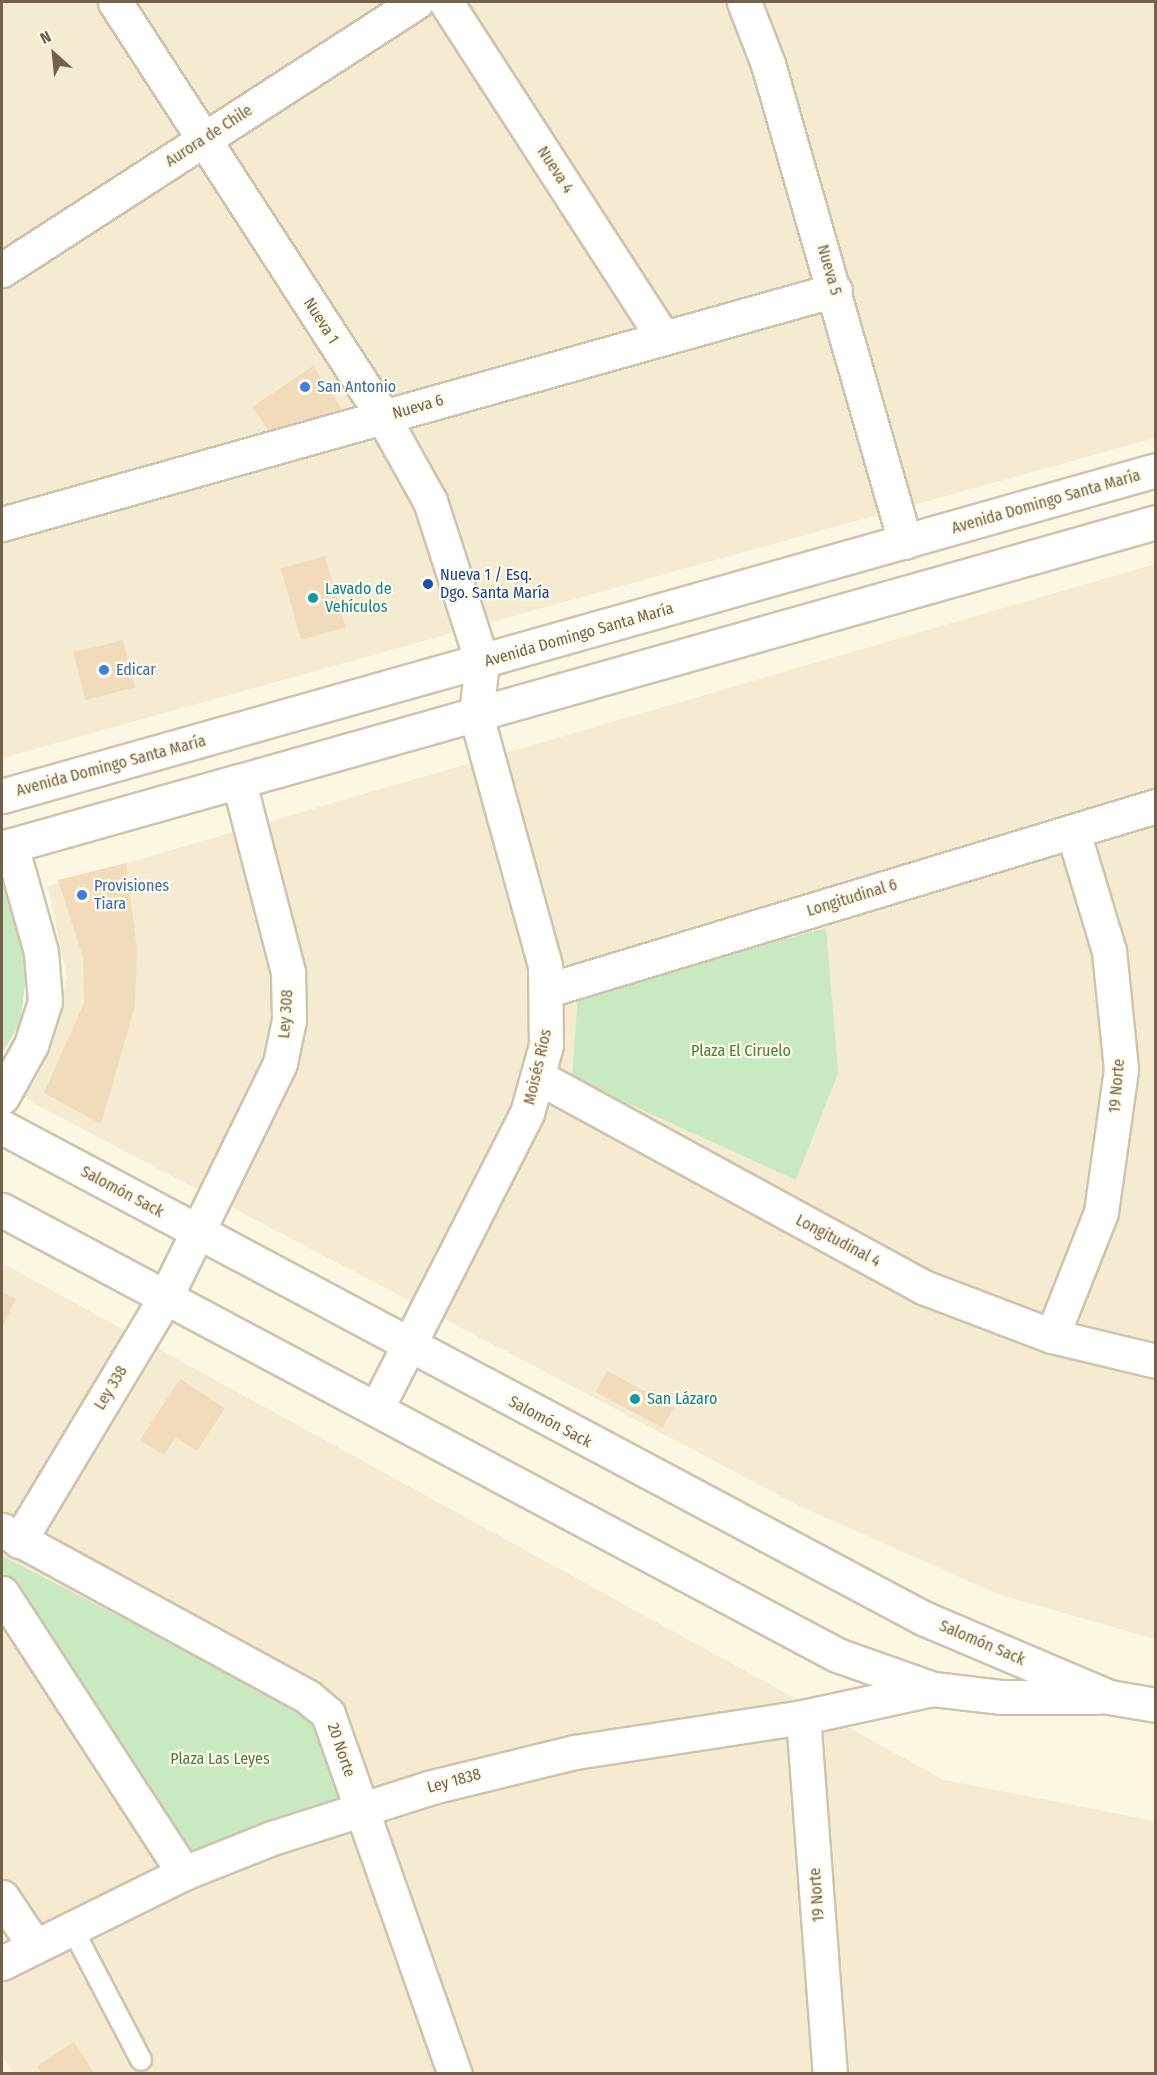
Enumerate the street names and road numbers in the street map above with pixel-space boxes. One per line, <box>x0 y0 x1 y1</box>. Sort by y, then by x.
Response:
street label: Aurora de Chile <box>162 101 256 171</box>
street label: Nueva 4 <box>533 143 577 197</box>
street label: Nueva 5 <box>813 242 845 298</box>
street label: Nueva 1 <box>299 295 343 347</box>
street label: Nueva 6 <box>390 391 446 423</box>
street label: Avenida Domingo Santa María <box>949 466 1143 538</box>
street label: Avenida Domingo Santa María <box>482 599 676 671</box>
street label: Avenida Domingo Santa María <box>14 731 208 801</box>
street label: Longitudinal 6 <box>805 875 899 921</box>
street label: Ley 308 <box>275 989 297 1039</box>
street label: Moisés Ríos <box>520 1027 556 1107</box>
street label: 19 Norte <box>1105 1058 1129 1114</box>
street label: Salomón Sack <box>77 1162 167 1222</box>
street label: Longitudinal 4 <box>792 1211 884 1271</box>
street label: Ley 338 <box>90 1363 132 1413</box>
street label: Salomón Sack <box>505 1392 595 1452</box>
street label: Salomón Sack <box>936 1616 1028 1670</box>
street label: 20 Norte <box>323 1721 359 1779</box>
street label: Ley 1838 <box>425 1765 483 1797</box>
street label: 19 Norte <box>806 1867 828 1923</box>

